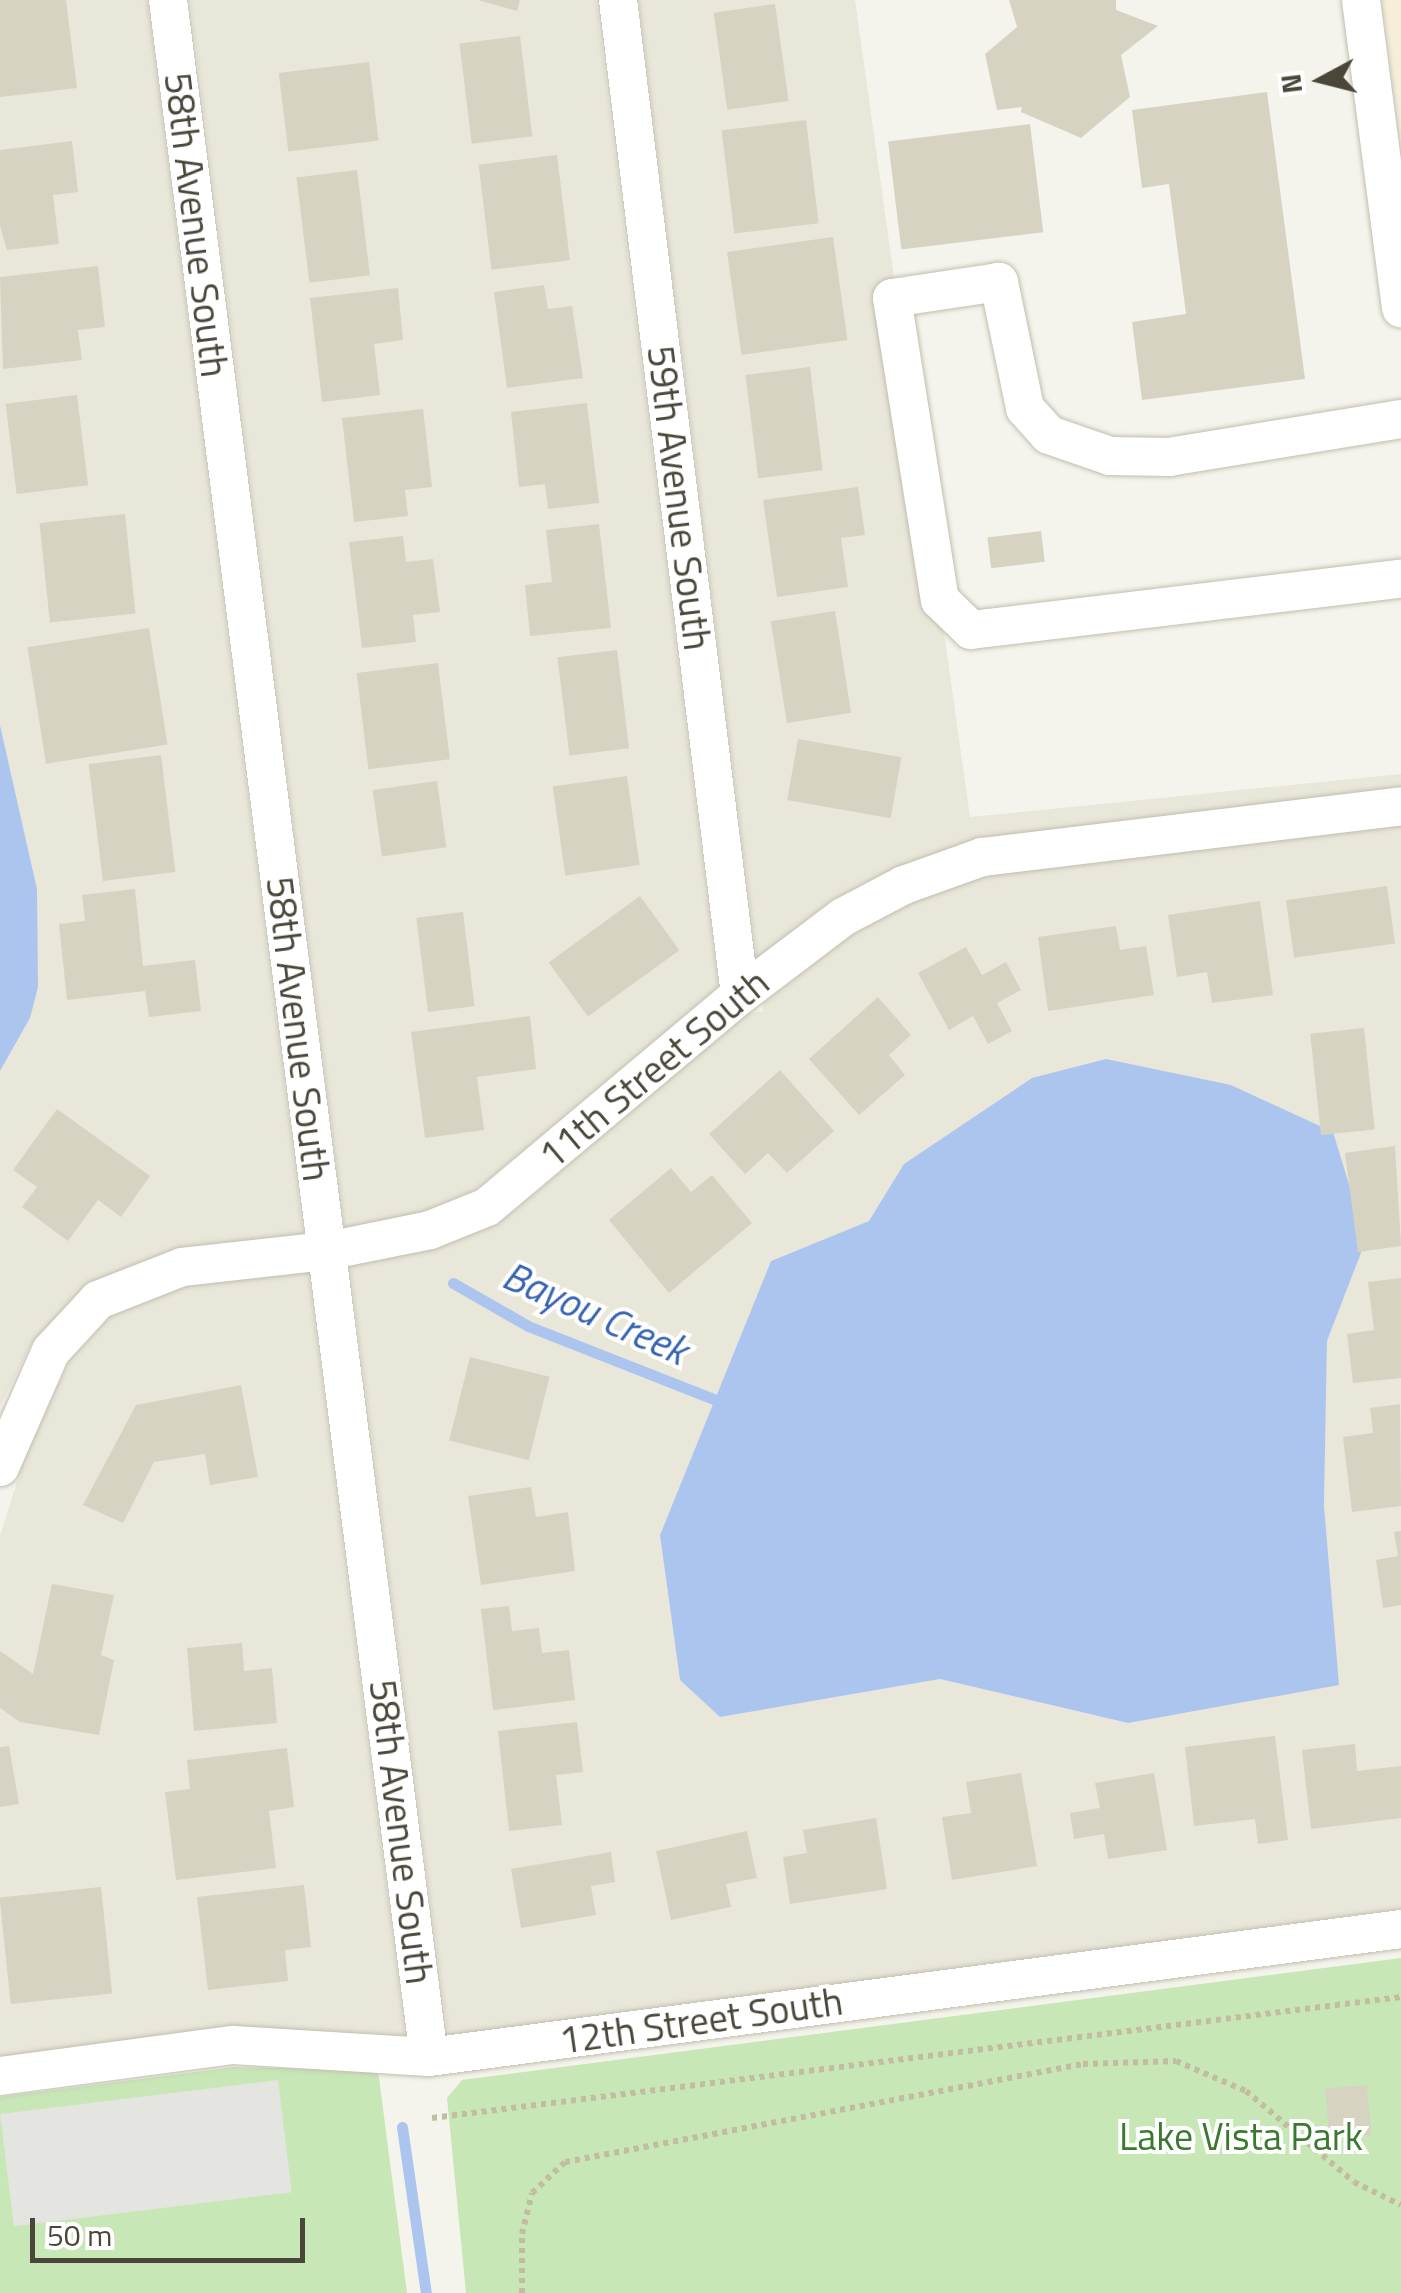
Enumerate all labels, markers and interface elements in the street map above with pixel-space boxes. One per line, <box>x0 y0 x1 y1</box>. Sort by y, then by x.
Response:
north arrow <box>1271 30 1371 130</box>
street label: 58th Avenue South <box>155 70 237 380</box>
text: N <box>1268 71 1313 96</box>
street label: 59th Avenue South <box>638 343 720 653</box>
street label: 58th Avenue South <box>257 874 339 1184</box>
street label: 11th Street South <box>530 960 778 1178</box>
water label: Bayou Creek <box>496 1251 694 1375</box>
street label: 58th Avenue South <box>360 1677 442 1987</box>
street label: 12th Street South <box>556 1979 846 2063</box>
park label: Lake Vista Park <box>1119 2114 1363 2160</box>
scale bar <box>35 2198 310 2260</box>
text: 50 m <box>47 2212 112 2258</box>

